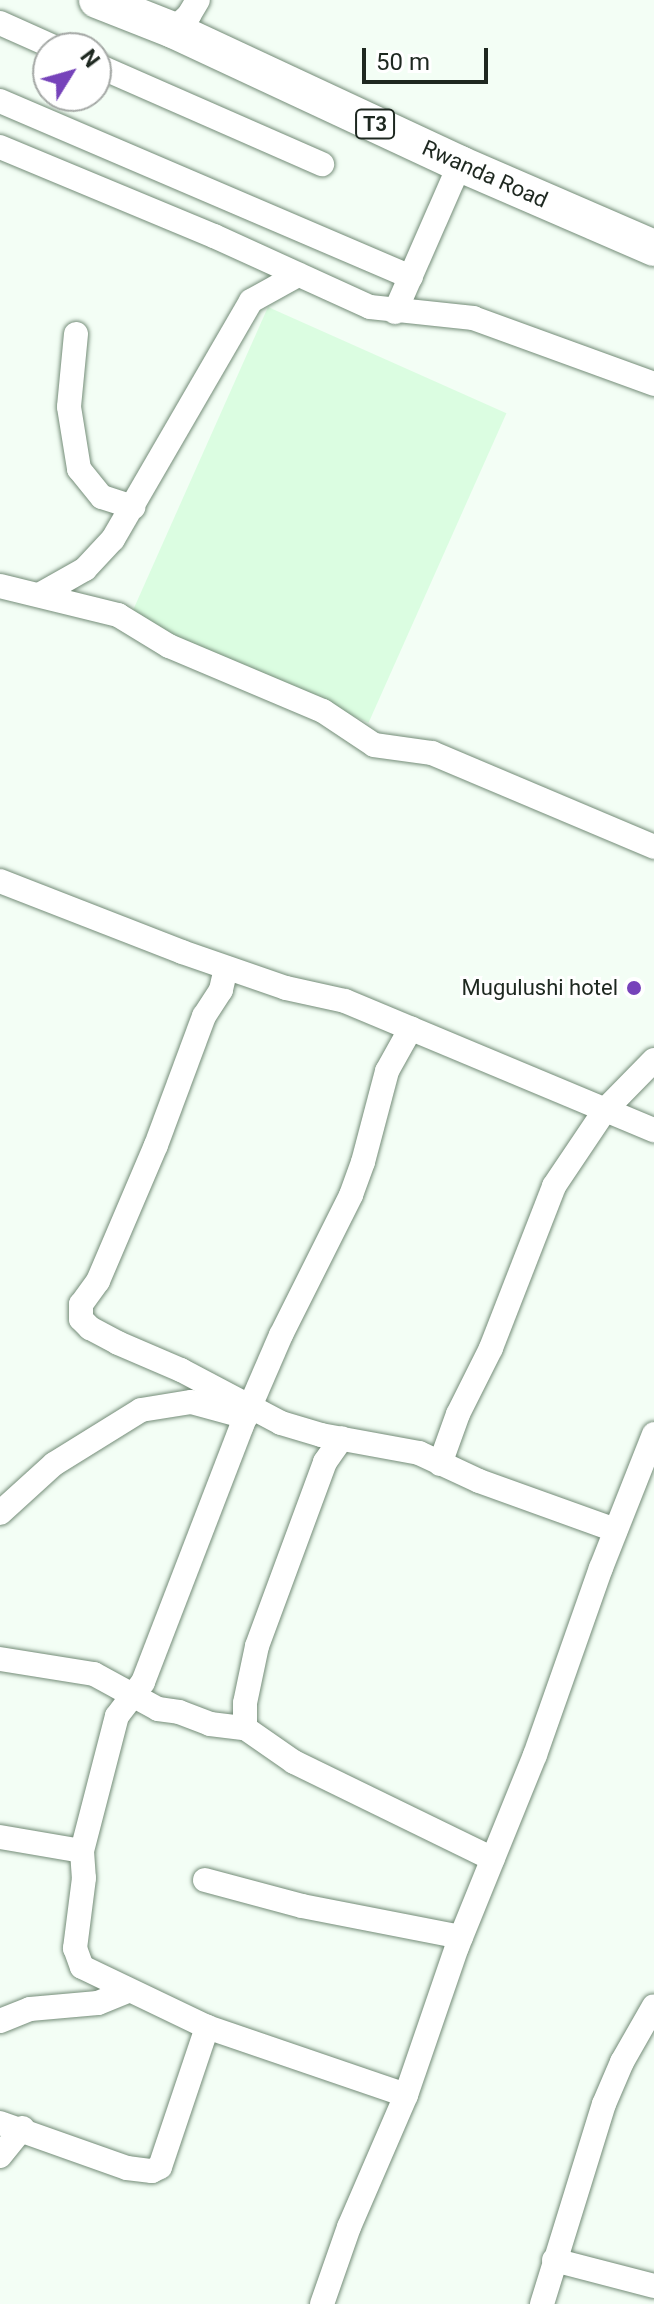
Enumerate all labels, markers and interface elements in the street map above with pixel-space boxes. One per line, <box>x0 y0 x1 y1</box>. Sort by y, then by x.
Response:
north arrow <box>32 32 112 112</box>
scale bar <box>366 32 492 82</box>
text: N <box>75 45 105 72</box>
text: 50 m <box>376 48 430 76</box>
road number: T3 <box>355 108 395 140</box>
street label: Rwanda Road <box>418 135 552 213</box>
place label: Mugulushi hotel <box>462 975 618 1001</box>
marker: Mugulushi hotel <box>625 979 643 997</box>

